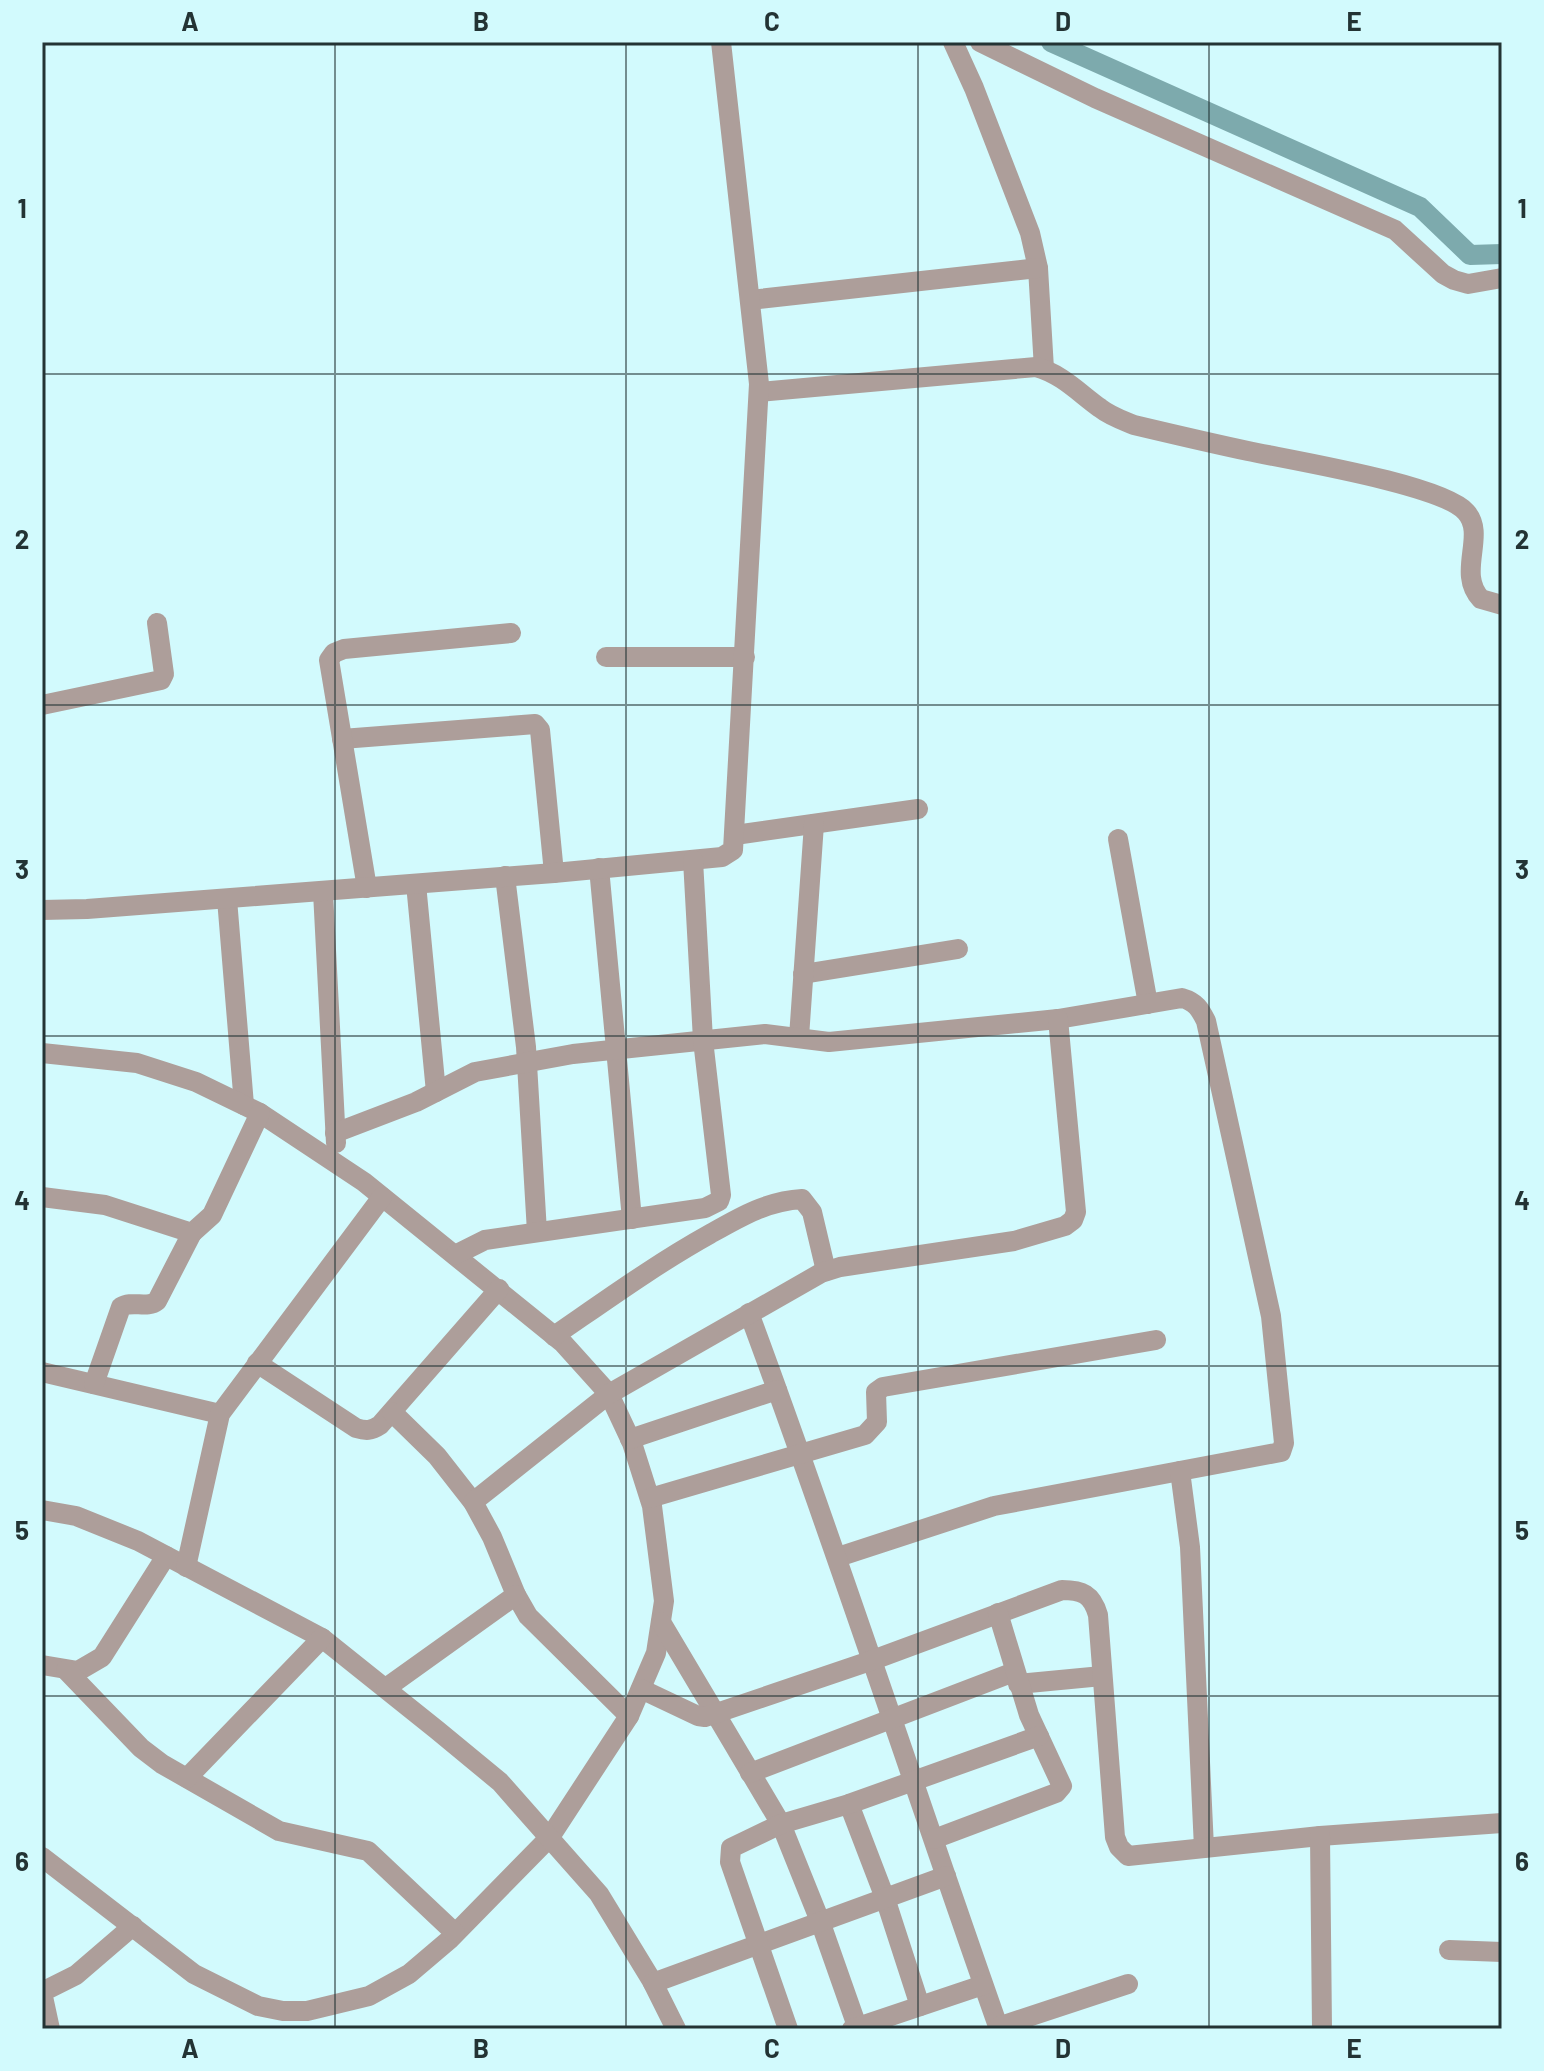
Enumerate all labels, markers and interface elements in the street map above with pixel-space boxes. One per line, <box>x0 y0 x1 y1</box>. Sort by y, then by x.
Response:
text: A <box>181 5 199 36</box>
text: B <box>473 5 489 36</box>
text: C <box>764 5 780 36</box>
text: D <box>1055 5 1071 36</box>
text: E <box>1346 5 1362 36</box>
text: 1 <box>17 192 27 223</box>
text: 1 <box>1517 192 1527 223</box>
text: 2 <box>15 523 29 554</box>
text: 2 <box>1515 523 1529 554</box>
text: 3 <box>15 853 29 884</box>
text: 3 <box>1515 853 1529 884</box>
text: 4 <box>14 1184 30 1215</box>
text: 4 <box>1514 1184 1530 1215</box>
text: 5 <box>15 1514 29 1545</box>
text: 5 <box>1515 1514 1529 1545</box>
text: 6 <box>15 1845 29 1876</box>
text: 6 <box>1515 1845 1529 1876</box>
text: A <box>181 2032 199 2063</box>
text: B <box>473 2032 489 2063</box>
text: C <box>764 2032 780 2063</box>
text: D <box>1055 2032 1071 2063</box>
text: E <box>1346 2032 1362 2063</box>

